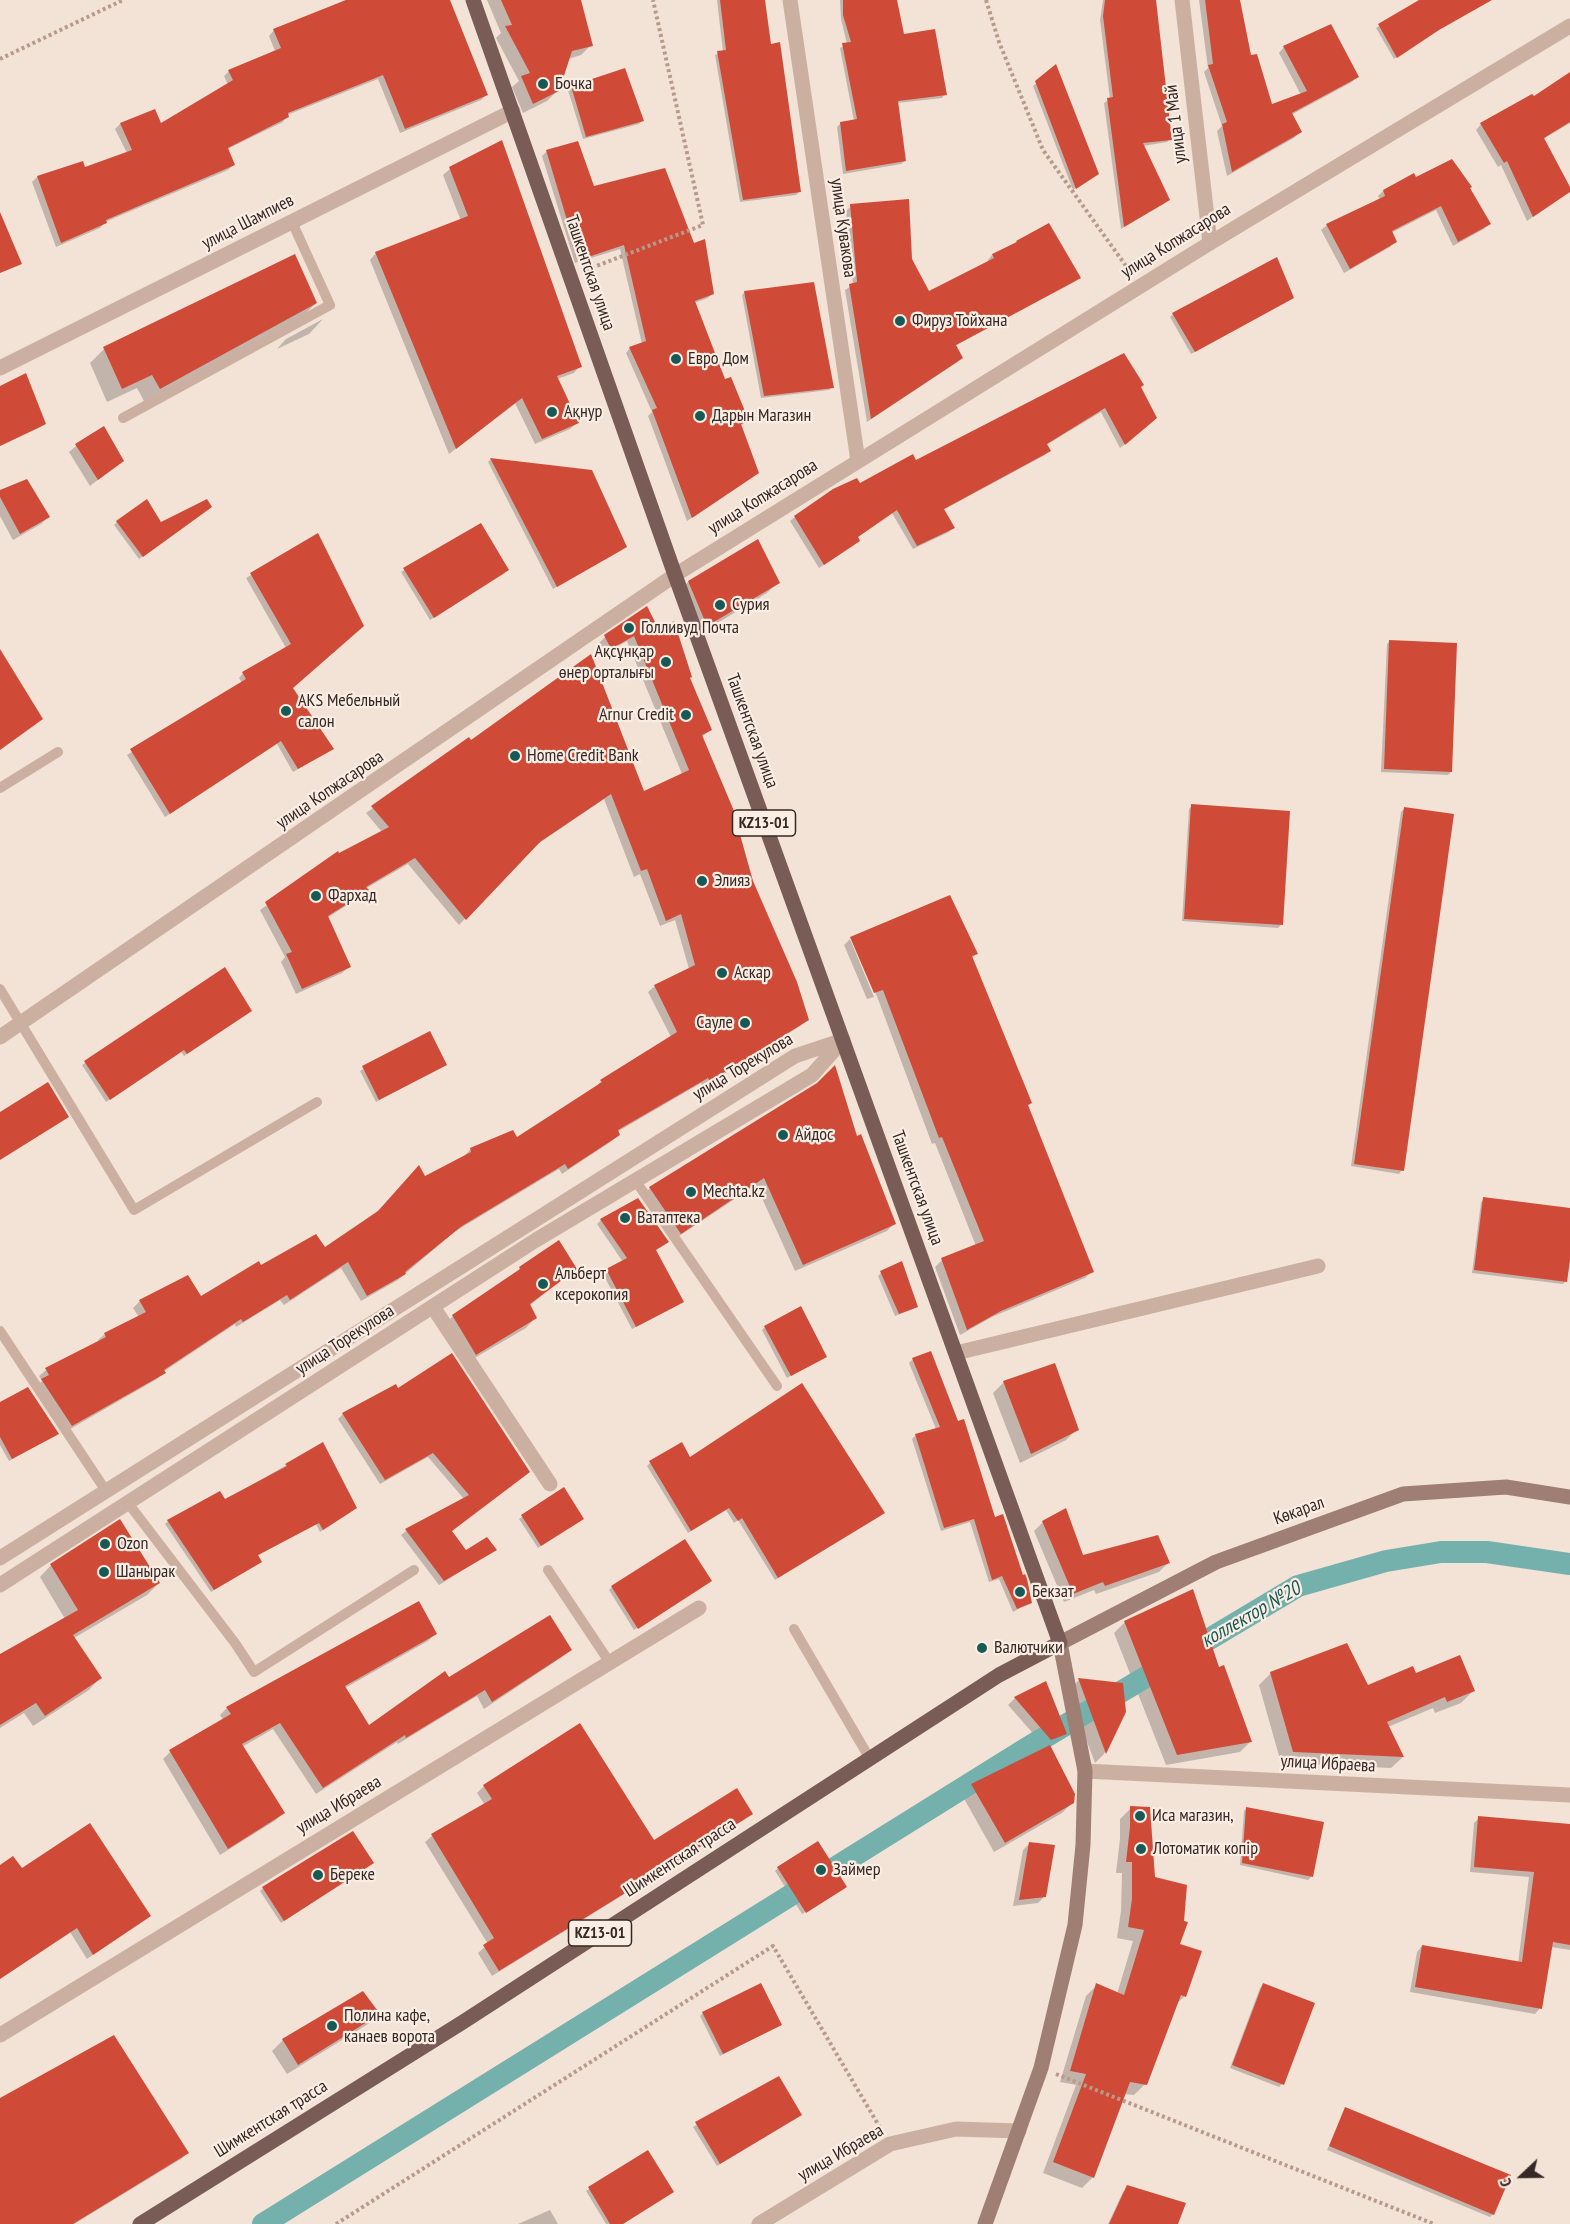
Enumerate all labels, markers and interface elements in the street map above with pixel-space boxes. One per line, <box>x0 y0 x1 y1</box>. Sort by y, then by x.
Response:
place label: Бочка <box>555 73 592 95</box>
marker: Бочка <box>536 77 550 91</box>
street label: улица 1 Май <box>1160 83 1192 165</box>
street label: улица Кувакова <box>825 177 861 279</box>
street label: улица Шампиев <box>198 190 298 254</box>
street label: улица Копжасарова <box>1117 199 1235 283</box>
street label: Ташкентская улица <box>560 213 620 333</box>
place label: Фируз Тойхана <box>912 310 1007 332</box>
marker: Фируз Тойхана <box>893 314 907 328</box>
place label: Евро Дом <box>688 348 749 370</box>
marker: Евро Дом <box>669 352 683 366</box>
place label: Ақнур <box>564 401 602 423</box>
marker: Ақнур <box>545 405 559 419</box>
place label: Дарын Магазин <box>712 405 811 427</box>
marker: Дарын Магазин <box>693 409 707 423</box>
street label: улица Копжасарова <box>704 455 822 539</box>
place label: Сурия <box>732 594 770 616</box>
marker: Сурия <box>713 598 727 612</box>
place label: Голливуд Почта <box>641 617 739 639</box>
marker: Голливуд Почта <box>622 621 636 635</box>
place label: Ақсұнқар өнер орталығы <box>559 641 654 684</box>
marker: Ақсұнқар өнер орталығы <box>659 655 673 669</box>
street label: Ташкентская улица <box>721 671 783 791</box>
place label: AKS Мебельный салон <box>298 690 400 732</box>
marker: AKS Мебельный салон <box>279 704 293 718</box>
place label: Arnur Credit <box>599 704 674 726</box>
marker: Arnur Credit <box>679 708 693 722</box>
place label: Home Credit Bank <box>527 745 639 767</box>
street label: улица Копжасарова <box>272 746 388 834</box>
marker: Home Credit Bank <box>508 749 522 763</box>
road number: KZ13-01 <box>732 810 795 836</box>
place label: Элияз <box>714 870 750 892</box>
marker: Элияз <box>695 874 709 888</box>
place label: Фархад <box>328 885 377 907</box>
marker: Фархад <box>309 889 323 903</box>
place label: Аскар <box>734 962 771 984</box>
marker: Аскар <box>715 966 729 980</box>
place label: Сауле <box>696 1012 733 1034</box>
marker: Сауле <box>738 1016 752 1030</box>
street label: улица Торекулова <box>689 1029 797 1105</box>
place label: Айдос <box>795 1124 834 1146</box>
marker: Айдос <box>776 1128 790 1142</box>
street label: Ташкентская улица <box>886 1128 948 1248</box>
place label: Mechta.kz <box>703 1181 765 1203</box>
marker: Mechta.kz <box>684 1185 698 1199</box>
place label: Ватаптека <box>637 1207 701 1229</box>
marker: Ватаптека <box>618 1211 632 1225</box>
place label: Альберт ксерокопия <box>555 1263 628 1306</box>
marker: Альберт ксерокопия <box>536 1277 550 1291</box>
street label: улица Торекулова <box>292 1300 398 1380</box>
street label: Көкарал <box>1271 1492 1327 1530</box>
place label: Ozon <box>117 1533 149 1555</box>
marker: Ozon <box>98 1537 112 1551</box>
place label: Шанырак <box>116 1561 175 1583</box>
marker: Шанырак <box>97 1565 111 1579</box>
water label: коллектор №20 <box>1197 1577 1305 1653</box>
place label: Бекзат <box>1032 1581 1074 1603</box>
marker: Бекзат <box>1013 1585 1027 1599</box>
place label: Валютчики <box>994 1637 1063 1659</box>
marker: Валютчики <box>975 1641 989 1655</box>
street label: улица Ибраева <box>1280 1751 1376 1777</box>
street label: улица Ибраева <box>293 1771 385 1839</box>
place label: Иса магазин, <box>1152 1805 1234 1827</box>
marker: Иса магазин, <box>1133 1809 1147 1823</box>
street label: Шимкентская трасса <box>620 1814 740 1902</box>
place label: Лотоматик копір <box>1153 1838 1258 1860</box>
marker: Лотоматик копір <box>1134 1842 1148 1856</box>
place label: Займер <box>833 1859 881 1881</box>
marker: Займер <box>814 1863 828 1877</box>
place label: Береке <box>330 1864 375 1886</box>
marker: Береке <box>311 1868 325 1882</box>
road number: KZ13-01 <box>568 1920 632 1946</box>
place label: Полина кафе, канаев ворота <box>344 2005 435 2048</box>
marker: Полина кафе, канаев ворота <box>325 2019 339 2033</box>
street label: Шимкентская трасса <box>210 2076 332 2162</box>
street label: улица Ибраева <box>794 2120 888 2186</box>
north arrow <box>1492 2146 1552 2206</box>
text: С <box>1495 2176 1516 2190</box>

